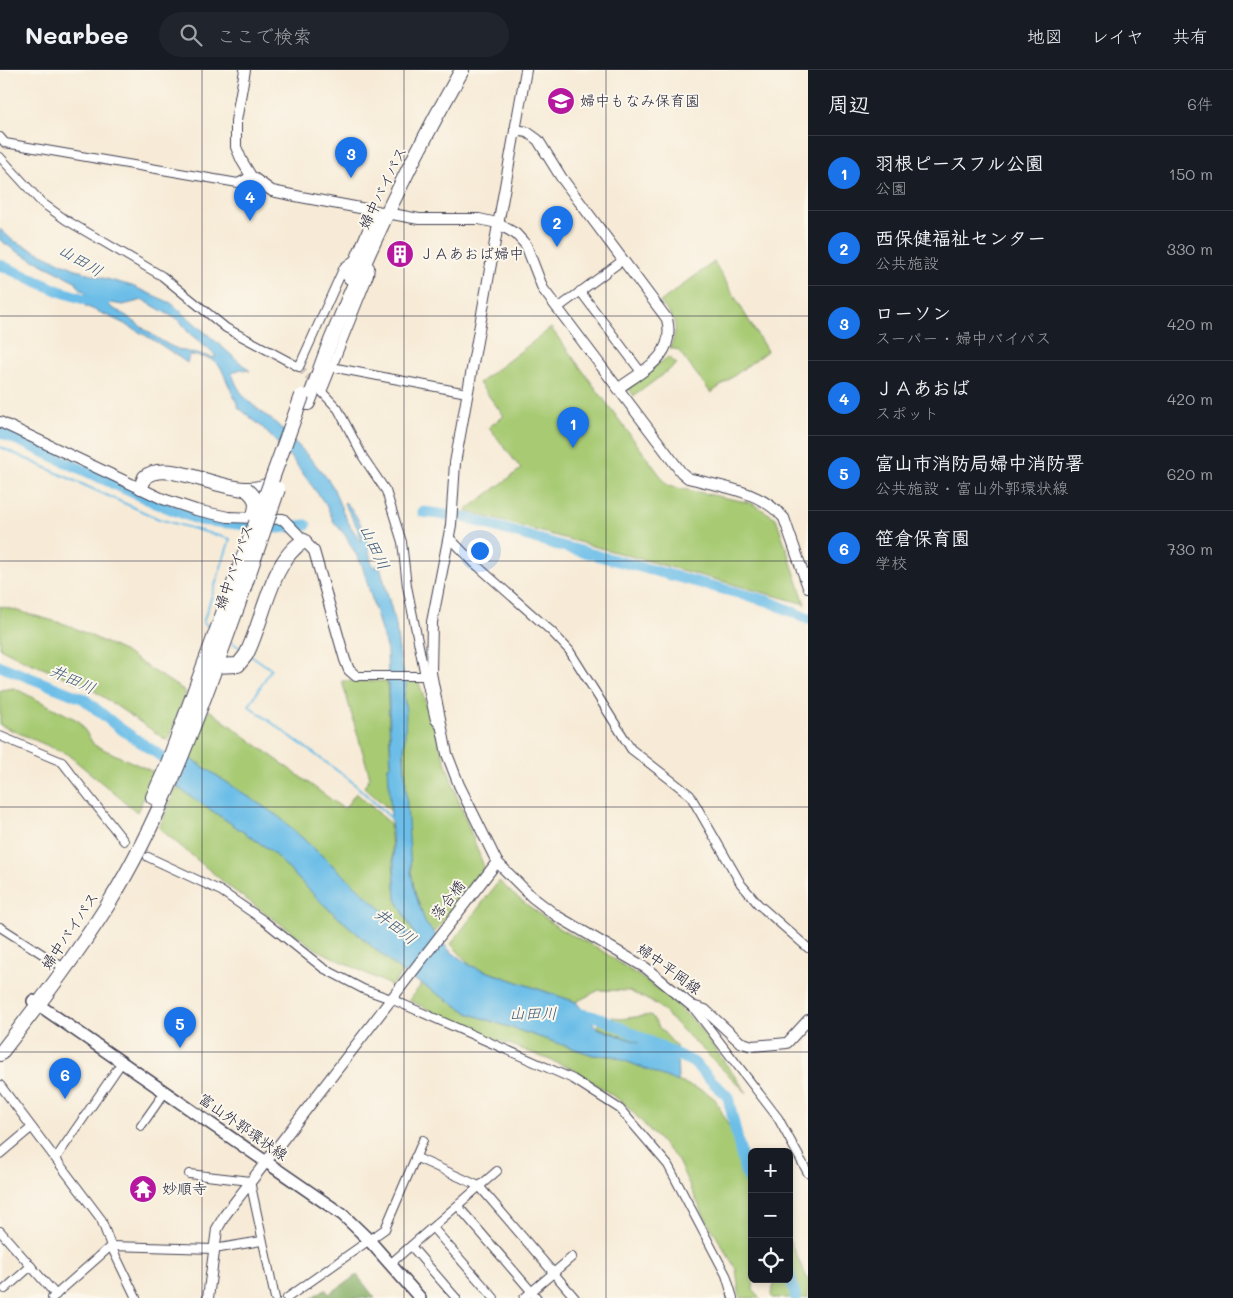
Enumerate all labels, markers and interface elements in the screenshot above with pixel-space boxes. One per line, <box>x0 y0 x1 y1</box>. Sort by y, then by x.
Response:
search box <box>159 12 509 57</box>
text: Nearbee <box>25 19 129 50</box>
icon: search <box>177 21 205 49</box>
text: ここで検索 <box>217 23 312 48</box>
text: 地図 <box>1027 24 1063 48</box>
text: レイヤ <box>1091 24 1144 48</box>
text: 共有 <box>1172 24 1208 48</box>
school or university icon: 婦中もなみ保育園 <box>546 86 576 116</box>
place label: 婦中もなみ保育園 <box>580 90 700 110</box>
text: 周辺 <box>828 90 870 117</box>
text: 6件 <box>1187 93 1213 114</box>
pin: 3 <box>335 137 367 178</box>
street label: 婦中バイパス <box>353 143 411 232</box>
text: 羽根ピースフル公園 <box>875 150 1044 175</box>
text: 1 <box>840 163 848 184</box>
text: 150 m <box>1169 163 1213 184</box>
text: 公園 <box>875 177 907 198</box>
pin: 4 <box>234 180 266 221</box>
pin: 2 <box>541 206 573 247</box>
text: 西保健福祉センター <box>875 225 1046 250</box>
water label: 山田川 <box>55 238 107 281</box>
text: 2 <box>840 238 848 259</box>
text: 330 m <box>1167 238 1213 259</box>
building icon: ＪＡあおば婦中 <box>385 239 415 269</box>
place label: ＪＡあおば婦中 <box>419 243 524 263</box>
text: 公共施設 <box>875 252 939 273</box>
text: ローソン <box>875 300 951 325</box>
text: 3 <box>839 313 849 334</box>
text: 420 m <box>1167 313 1213 334</box>
text: スーパー · 婦中バイパス <box>875 327 1051 348</box>
text: ＪＡあおば <box>875 375 970 400</box>
text: 4 <box>839 388 849 409</box>
text: 420 m <box>1167 388 1213 409</box>
text: スポット <box>875 402 939 423</box>
pin: 1 <box>557 407 589 448</box>
text: 富山市消防局婦中消防署 <box>875 450 1084 475</box>
text: 5 <box>839 463 849 484</box>
text: 620 m <box>1167 463 1213 484</box>
text: 公共施設 · 富山外郭環状線 <box>875 477 1068 498</box>
street label: 婦中バイパス <box>209 521 257 612</box>
water label: 山田川 <box>356 521 395 573</box>
text: 笹倉保育園 <box>875 525 970 550</box>
your location <box>467 538 493 564</box>
text: 6 <box>839 538 849 559</box>
text: 730 m <box>1167 538 1213 559</box>
text: 学校 <box>875 552 907 573</box>
water label: 井田川 <box>47 659 99 698</box>
street label: 落合橋 <box>425 875 469 923</box>
street label: 婦中バイパス <box>36 888 103 973</box>
water label: 井田川 <box>371 903 422 949</box>
street label: 婦中平岡線 <box>633 938 706 998</box>
water label: 山田川 <box>509 1002 557 1023</box>
pin: 5 <box>164 1007 196 1048</box>
pin: 6 <box>49 1058 81 1099</box>
street label: 富山外郭環状線 <box>195 1088 292 1164</box>
map controls <box>748 1148 793 1283</box>
button: + <box>748 1148 793 1193</box>
temple icon: 妙順寺 <box>128 1174 158 1204</box>
place label: 妙順寺 <box>162 1178 207 1198</box>
button: − <box>748 1193 793 1238</box>
button: locate <box>748 1238 793 1283</box>

